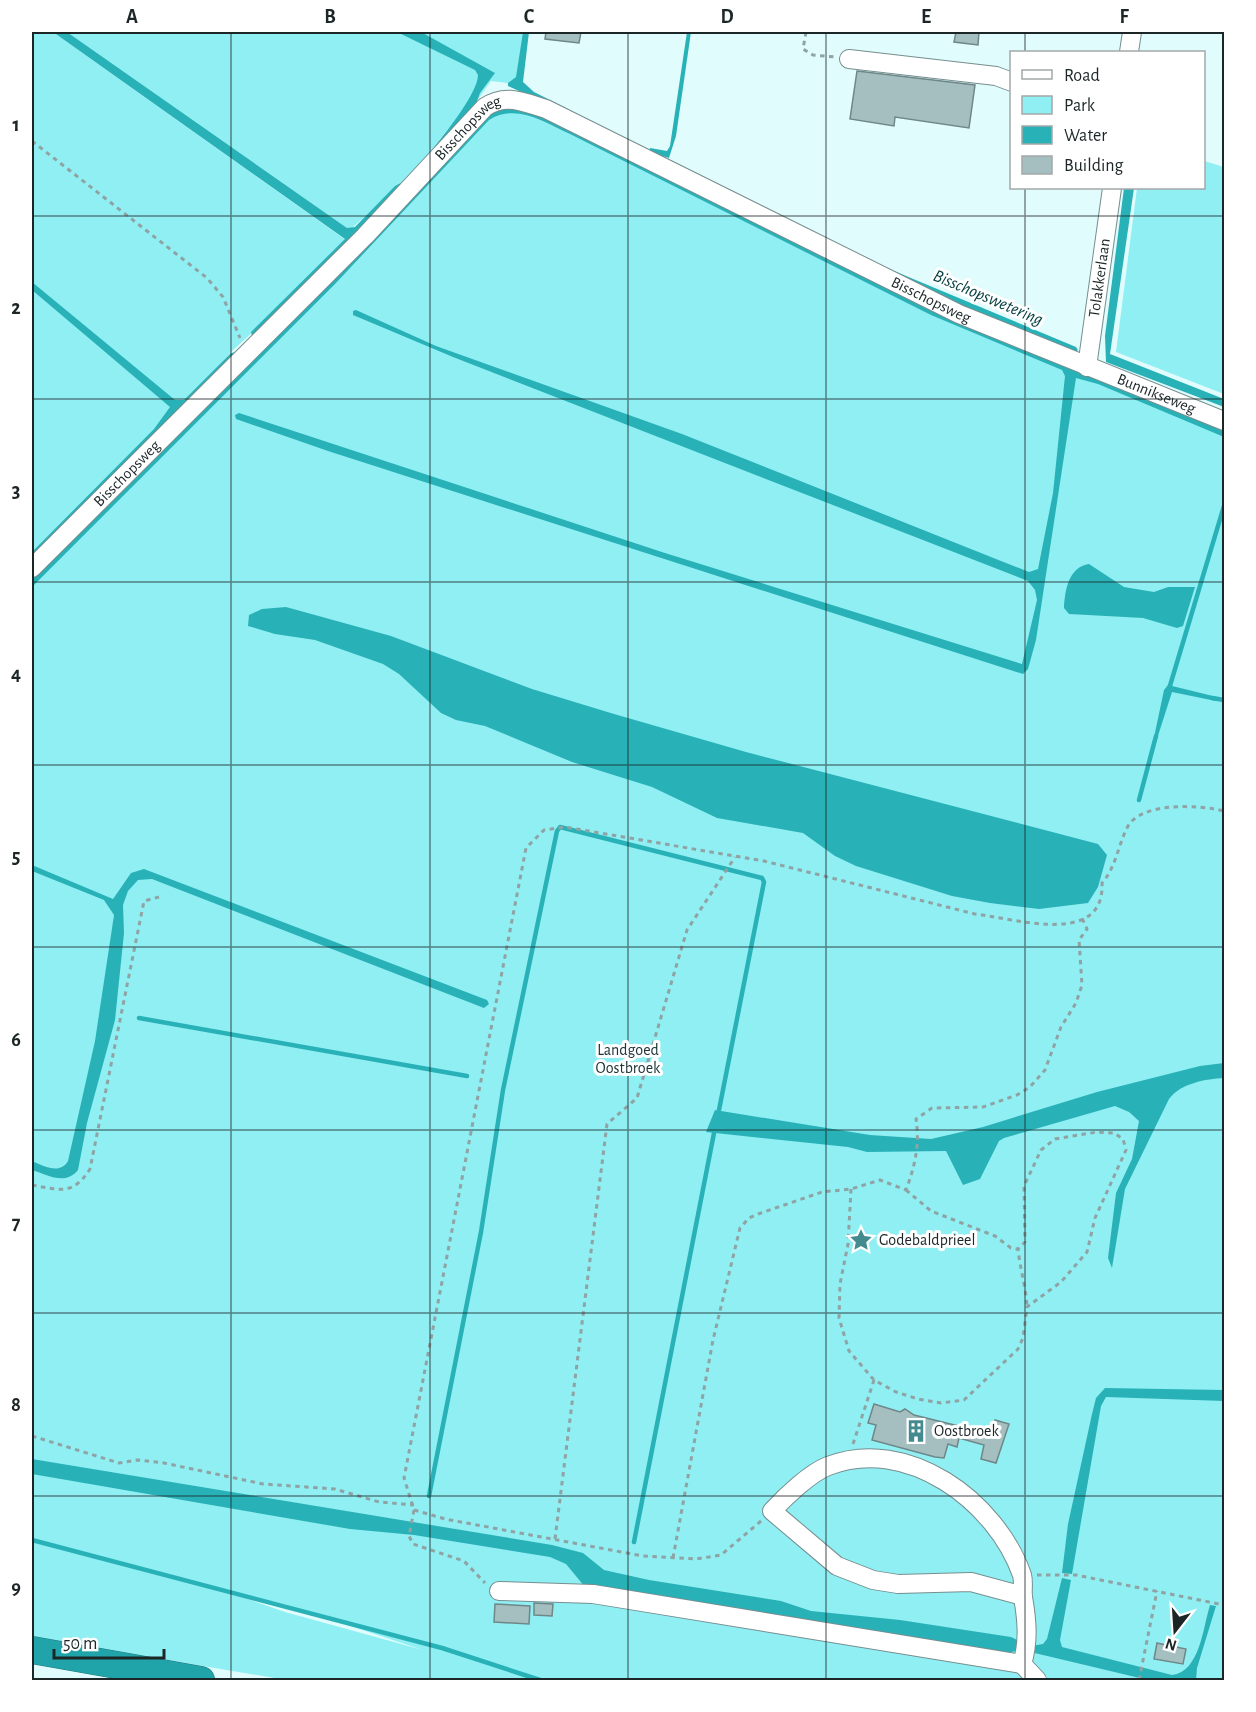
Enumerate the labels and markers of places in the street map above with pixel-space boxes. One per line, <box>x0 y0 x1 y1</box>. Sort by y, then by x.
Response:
place icon: Godebaldprieel <box>848 1227 874 1253</box>
place label: Godebaldprieel <box>879 1232 975 1248</box>
building icon: Oostbroek <box>903 1418 929 1444</box>
place label: Oostbroek <box>934 1423 999 1439</box>

